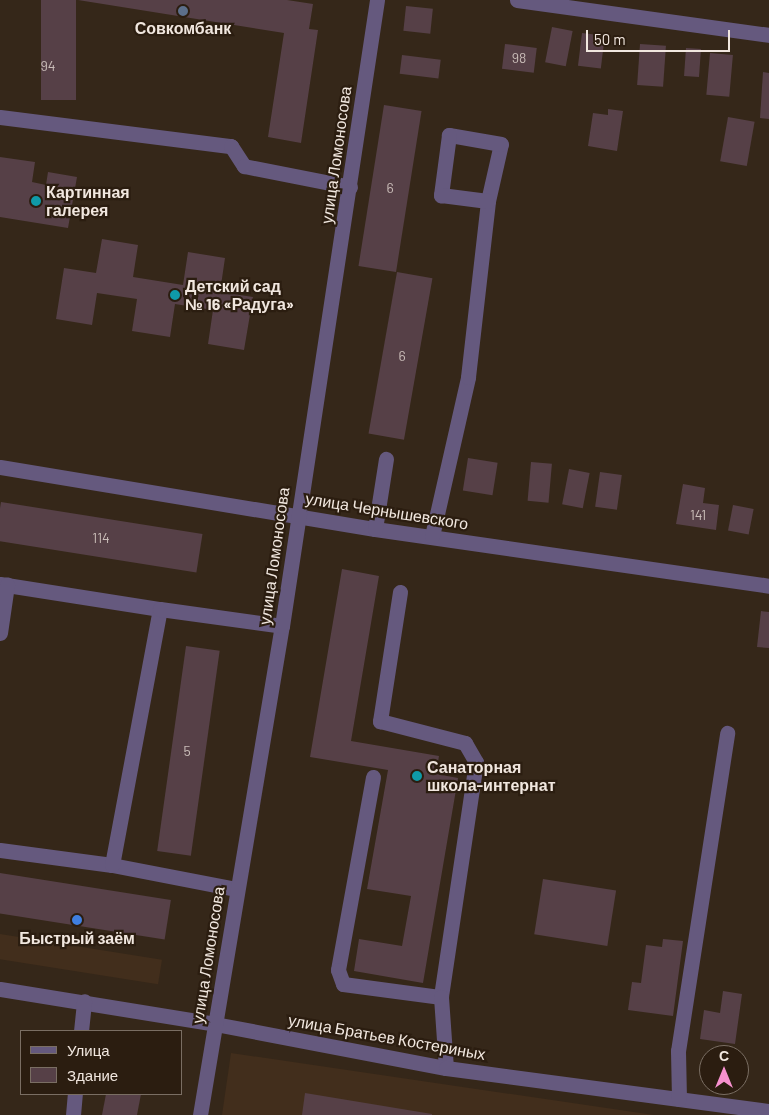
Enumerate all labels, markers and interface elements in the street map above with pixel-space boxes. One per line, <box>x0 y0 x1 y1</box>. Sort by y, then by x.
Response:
marker: Совкомбанк <box>177 5 189 17</box>
place label: Совкомбанк <box>135 18 231 38</box>
scale bar <box>589 20 733 52</box>
text: 50 m <box>594 30 626 48</box>
house number: 98 <box>512 50 526 66</box>
house number: 94 <box>40 58 56 74</box>
street label: улица Ломоносова <box>317 85 355 225</box>
house number: 6 <box>386 180 394 196</box>
place label: Картинная галерея <box>46 182 130 220</box>
marker: Картинная галерея <box>30 195 42 207</box>
place label: Детский сад № 16 «Радуга» <box>185 276 294 314</box>
marker: Детский сад № 16 «Радуга» <box>169 289 181 301</box>
house number: 6 <box>398 348 406 364</box>
street label: улица Ломоносова <box>255 486 293 626</box>
street label: улица Чернышевского <box>304 489 470 533</box>
house number: 141 <box>690 507 706 523</box>
house number: 114 <box>92 530 110 546</box>
house number: 5 <box>183 743 191 759</box>
place label: Санаторная школа-интернат <box>427 757 556 795</box>
marker: Санаторная школа-интернат <box>411 770 423 782</box>
street label: улица Ломоносова <box>188 885 228 1025</box>
marker: Быстрый заём <box>71 914 83 926</box>
place label: Быстрый заём <box>19 928 135 948</box>
street label: улица Братьев Костериных <box>287 1010 487 1064</box>
legend <box>20 1030 182 1095</box>
text: Улица <box>67 1041 110 1059</box>
north arrow <box>699 1045 749 1095</box>
text: С <box>719 1047 729 1064</box>
text: Здание <box>67 1066 118 1084</box>

